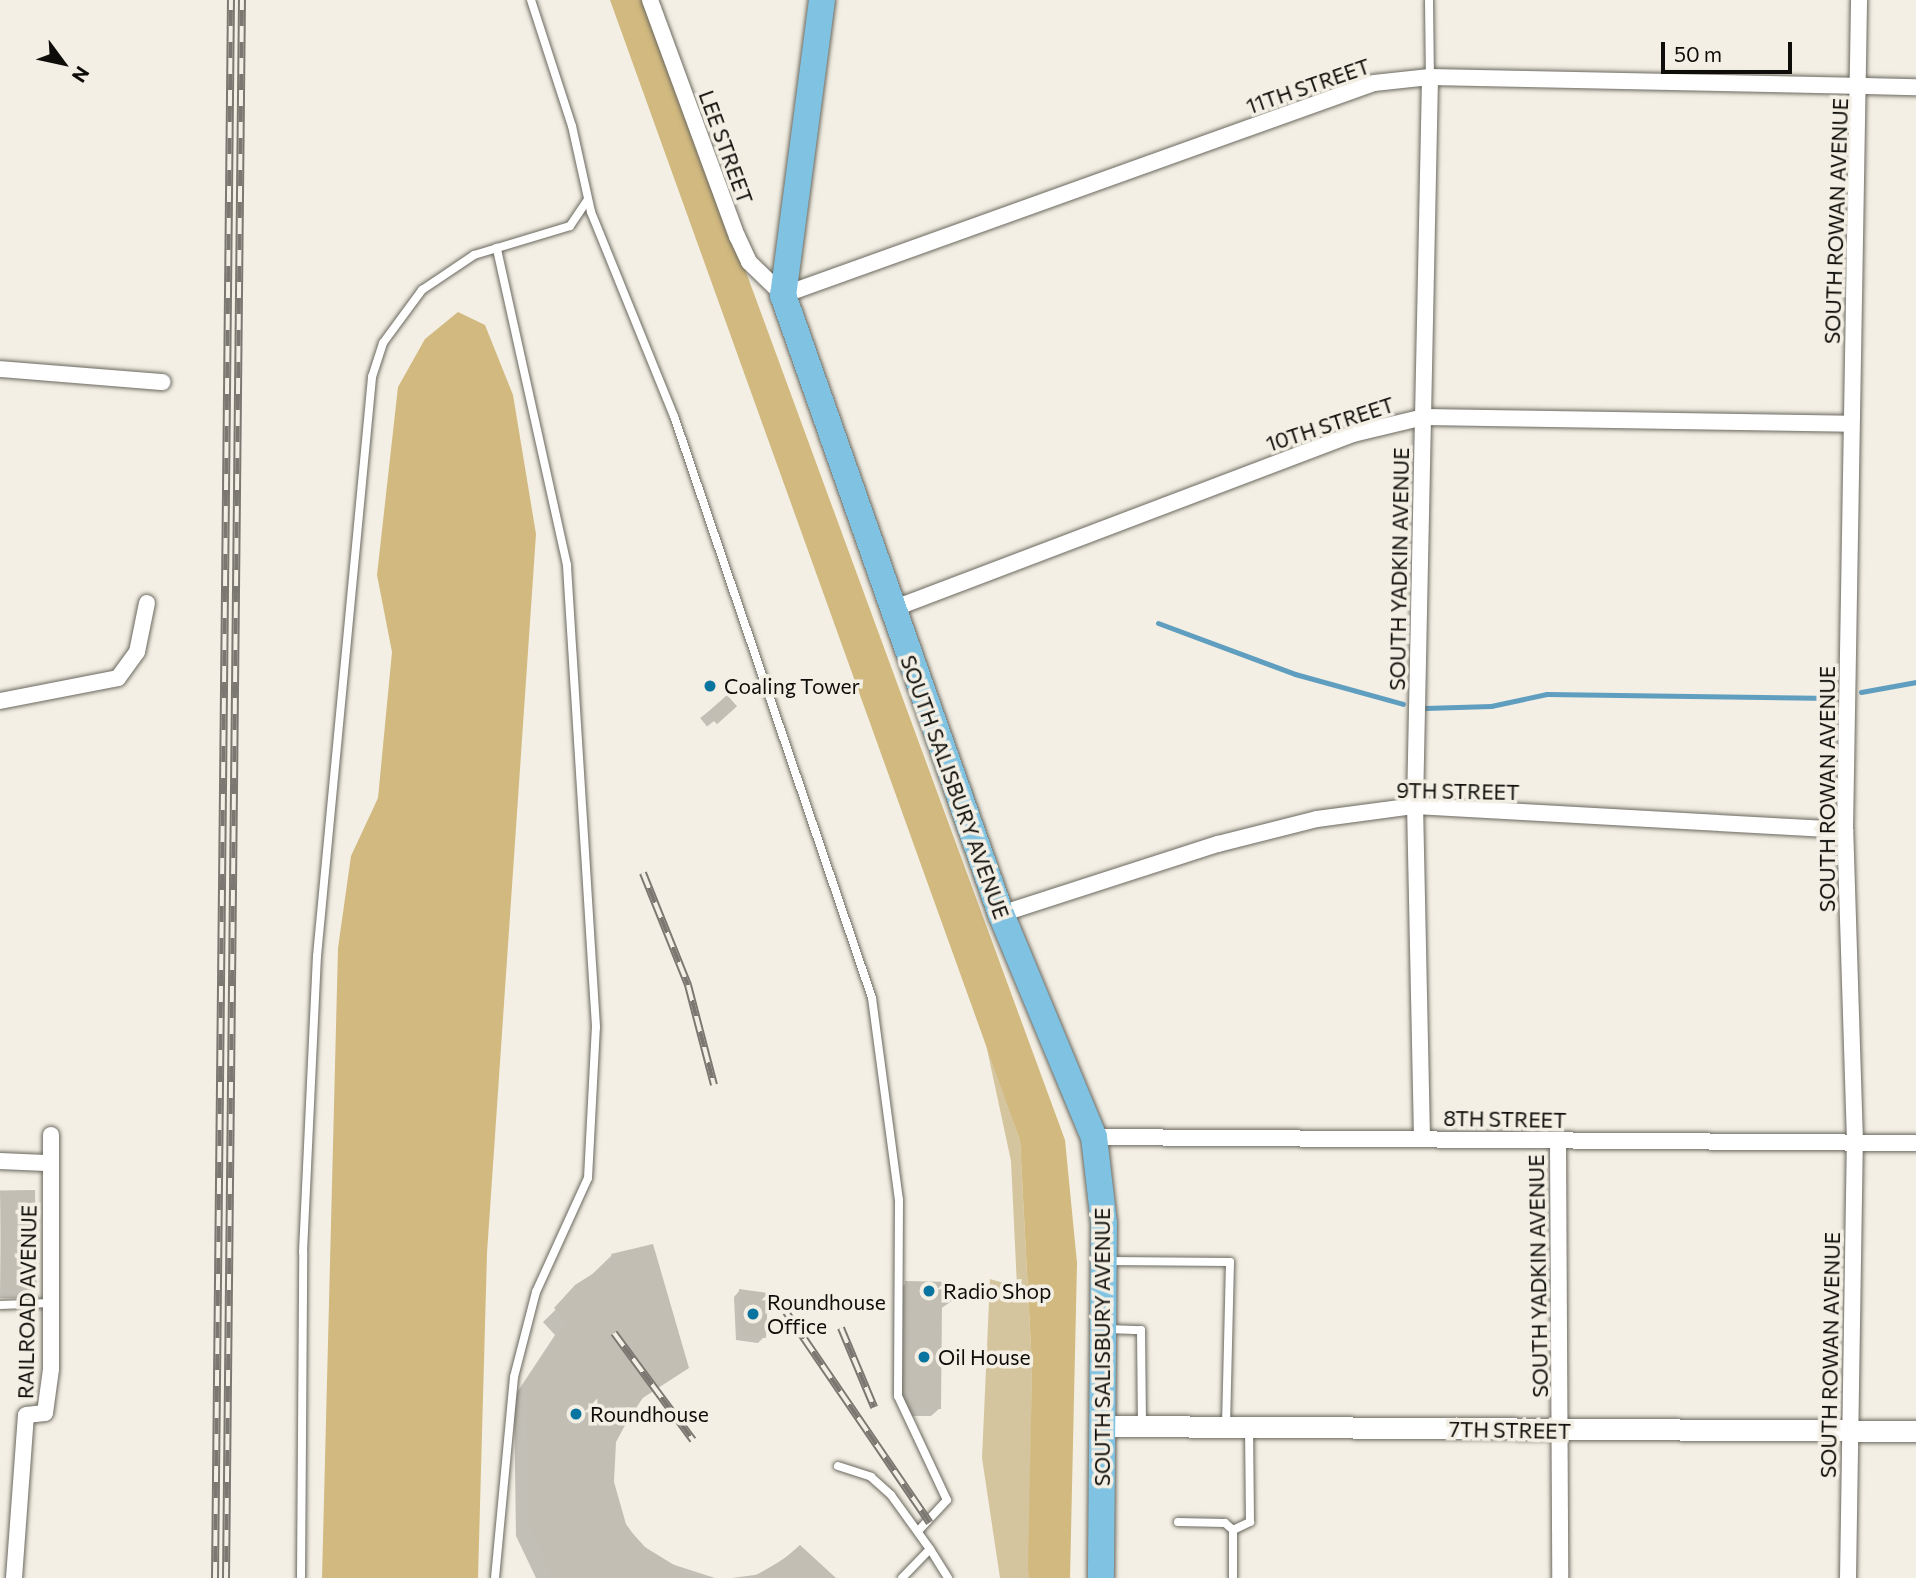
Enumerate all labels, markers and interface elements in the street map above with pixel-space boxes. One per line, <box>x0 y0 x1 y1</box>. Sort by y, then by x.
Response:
north arrow <box>28 28 98 98</box>
scale bar <box>1664 28 1795 72</box>
text: 50 m <box>1674 41 1722 66</box>
street label: 11TH STREET <box>1243 53 1373 119</box>
text: N <box>68 62 95 87</box>
street label: LEE STREET <box>694 87 758 207</box>
street label: SOUTH ROWAN AVENUE <box>1819 98 1853 344</box>
street label: 10TH STREET <box>1263 391 1397 457</box>
street label: SOUTH YADKIN AVENUE <box>1384 447 1414 691</box>
street label: SOUTH SALISBURY AVENUE <box>896 652 1014 922</box>
street label: SOUTH ROWAN AVENUE <box>1814 666 1840 912</box>
place label: Coaling Tower <box>724 673 860 699</box>
marker: Coaling Tower <box>702 678 718 694</box>
street label: 9TH STREET <box>1396 777 1520 805</box>
street label: 8TH STREET <box>1443 1105 1567 1133</box>
street label: SOUTH YADKIN AVENUE <box>1523 1154 1553 1398</box>
street label: RAILROAD AVENUE <box>13 1205 41 1399</box>
street label: SOUTH SALISBURY AVENUE <box>1089 1208 1115 1486</box>
street label: SOUTH ROWAN AVENUE <box>1815 1232 1845 1478</box>
place label: Radio Shop <box>943 1278 1051 1304</box>
marker: Radio Shop <box>921 1283 937 1299</box>
place label: Roundhouse Office <box>767 1289 886 1339</box>
marker: Roundhouse Office <box>745 1306 761 1322</box>
place label: Oil House <box>938 1344 1031 1370</box>
marker: Oil House <box>916 1349 932 1365</box>
place label: Roundhouse <box>590 1401 709 1427</box>
marker: Roundhouse <box>568 1406 584 1422</box>
street label: 7TH STREET <box>1449 1416 1571 1444</box>

